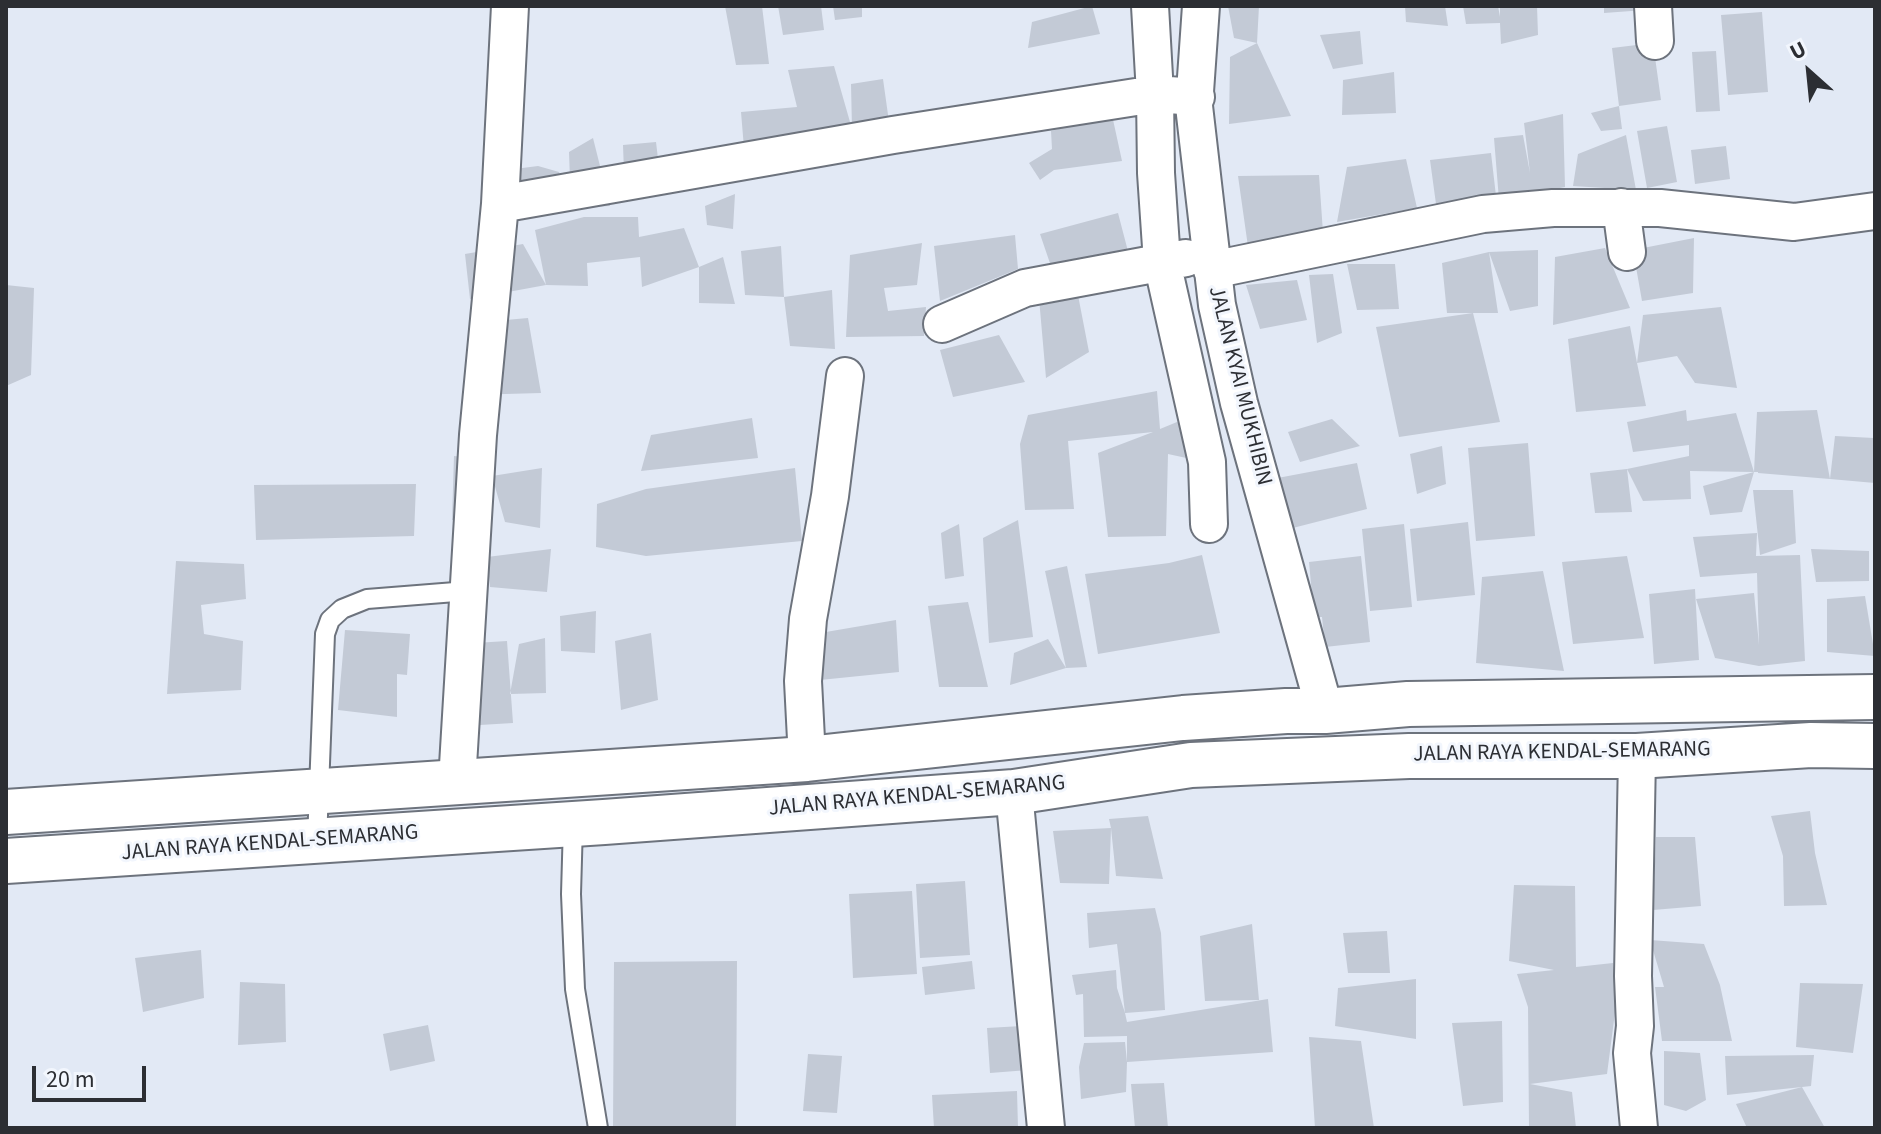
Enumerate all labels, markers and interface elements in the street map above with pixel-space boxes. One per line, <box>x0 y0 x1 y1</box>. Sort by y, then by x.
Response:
north arrow <box>1769 32 1849 112</box>
text: U <box>1784 33 1812 68</box>
street label: JALAN KYAI MUKHIBIN <box>1201 284 1277 488</box>
street label: JALAN RAYA KENDAL-SEMARANG <box>1413 737 1711 769</box>
street label: JALAN RAYA KENDAL-SEMARANG <box>768 771 1066 823</box>
street label: JALAN RAYA KENDAL-SEMARANG <box>121 820 419 868</box>
scale bar <box>36 1050 150 1100</box>
text: 20 m <box>46 1062 95 1097</box>

